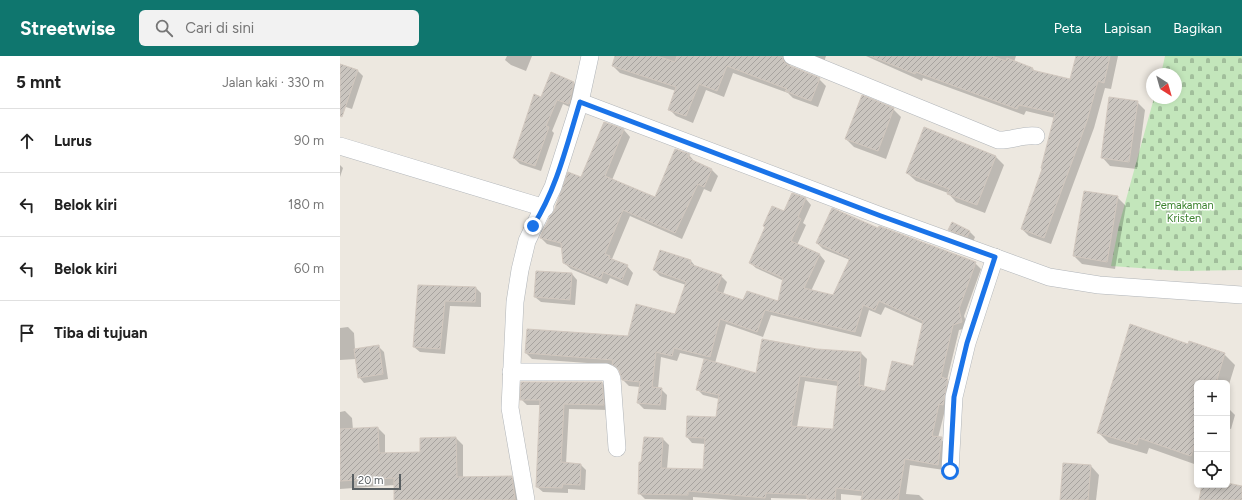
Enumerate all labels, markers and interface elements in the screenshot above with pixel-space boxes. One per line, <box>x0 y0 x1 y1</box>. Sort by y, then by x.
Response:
search box <box>139 10 419 46</box>
text: Streetwise <box>20 17 115 40</box>
icon: search <box>153 17 175 39</box>
text: Cari di sini <box>185 19 254 37</box>
text: Peta <box>1054 20 1082 37</box>
text: Lapisan <box>1104 20 1151 37</box>
text: Bagikan <box>1173 20 1222 37</box>
north arrow <box>1146 68 1182 104</box>
text: 5 mnt <box>16 72 61 92</box>
text: Jalan kaki · 330 m <box>222 75 324 90</box>
icon: ahead <box>16 130 38 152</box>
text: Lurus <box>54 132 92 150</box>
text: 90 m <box>294 133 324 148</box>
icon: left <box>16 194 38 216</box>
text: Belok kiri <box>54 196 117 214</box>
text: 180 m <box>288 197 324 212</box>
park label: Pemakaman Kristen <box>1154 199 1214 225</box>
route end <box>524 217 542 235</box>
icon: left <box>16 258 38 280</box>
text: Belok kiri <box>54 260 117 278</box>
text: 60 m <box>294 261 324 276</box>
icon: arrive <box>16 322 38 344</box>
text: Tiba di tujuan <box>54 324 148 342</box>
map controls <box>1194 380 1230 488</box>
button: + <box>1194 380 1230 416</box>
button: − <box>1194 416 1230 452</box>
button: locate <box>1194 452 1230 488</box>
route start <box>941 462 959 480</box>
scale bar <box>352 472 401 491</box>
text: 20 m <box>358 474 383 487</box>

